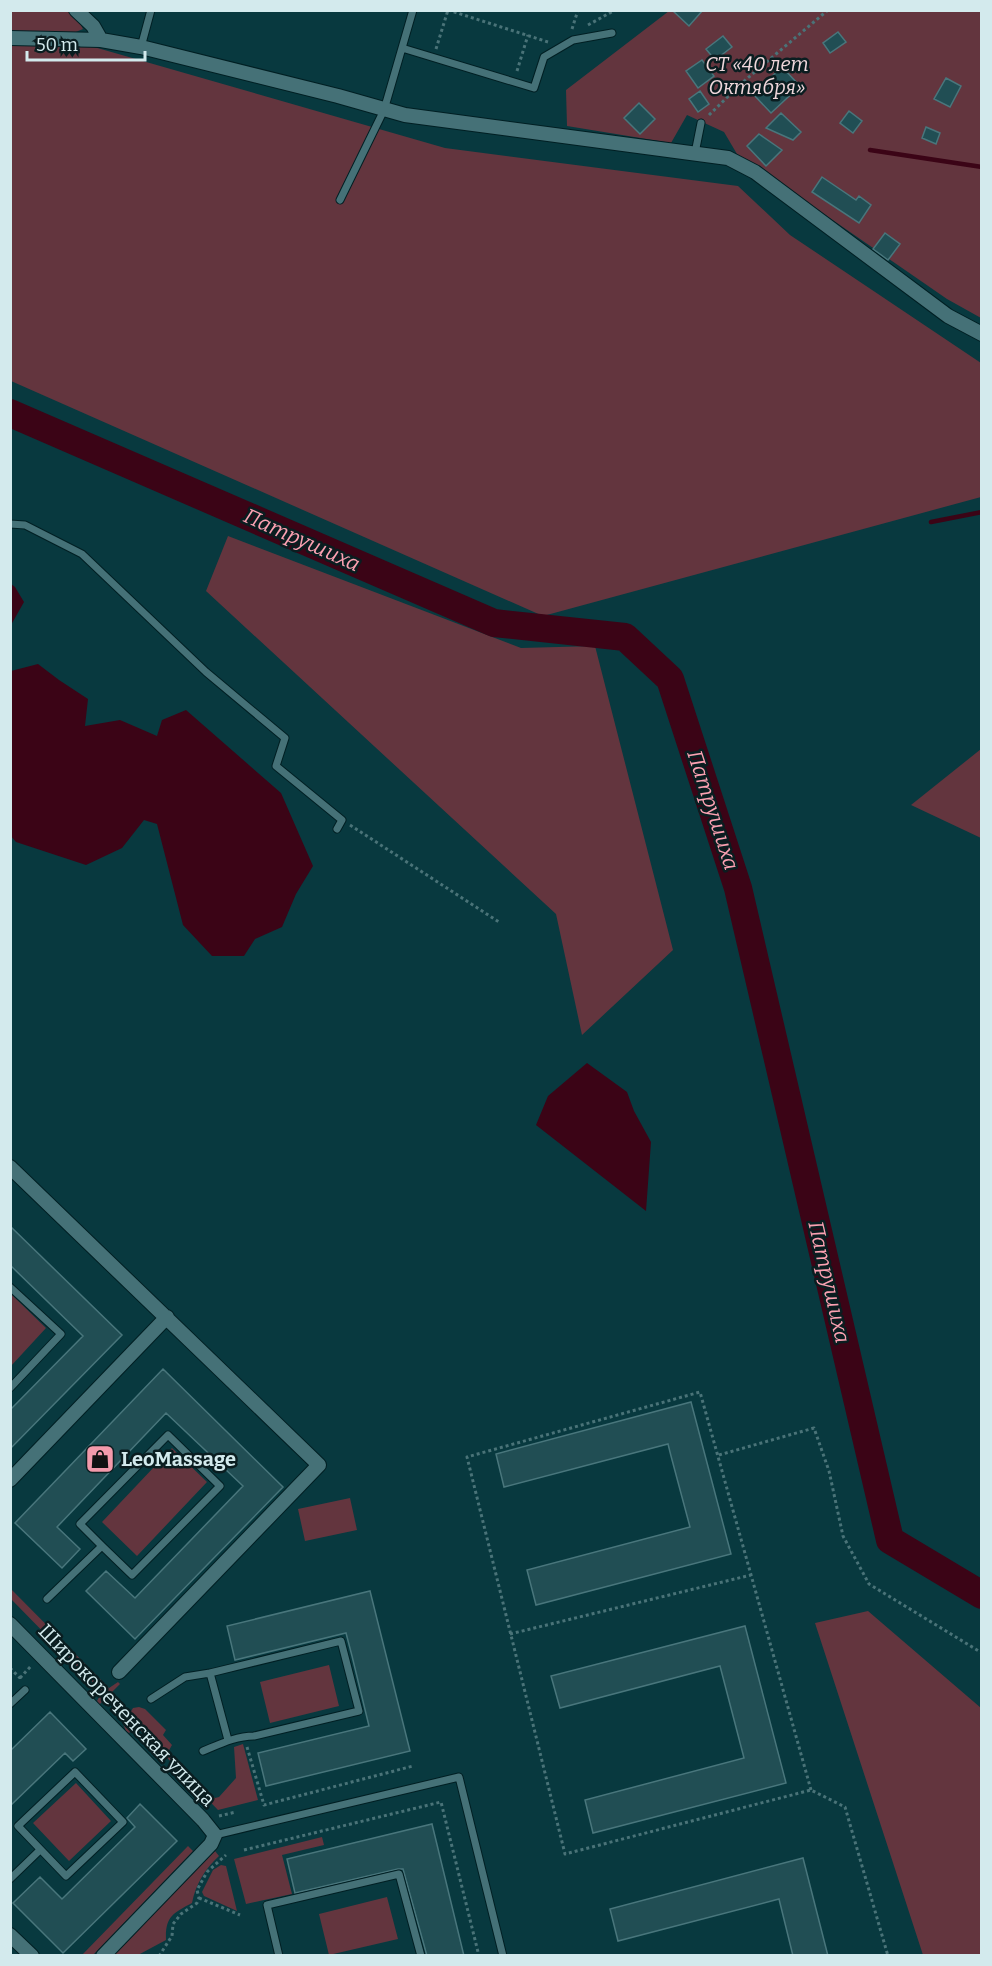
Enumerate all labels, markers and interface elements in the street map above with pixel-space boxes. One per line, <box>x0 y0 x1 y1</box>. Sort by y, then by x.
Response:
scale bar <box>27 24 146 62</box>
text: 50 m <box>36 34 78 56</box>
park label: СТ «40 лет Октября» <box>705 52 809 99</box>
water label: Патрушиха <box>240 503 364 577</box>
water label: Патрушиха <box>681 747 745 873</box>
water label: Патрушиха <box>802 1218 856 1346</box>
shop icon: LeoMassage <box>84 1443 116 1475</box>
place label: LeoMassage <box>121 1447 236 1471</box>
street label: Широкореченская улица <box>34 1619 220 1811</box>

